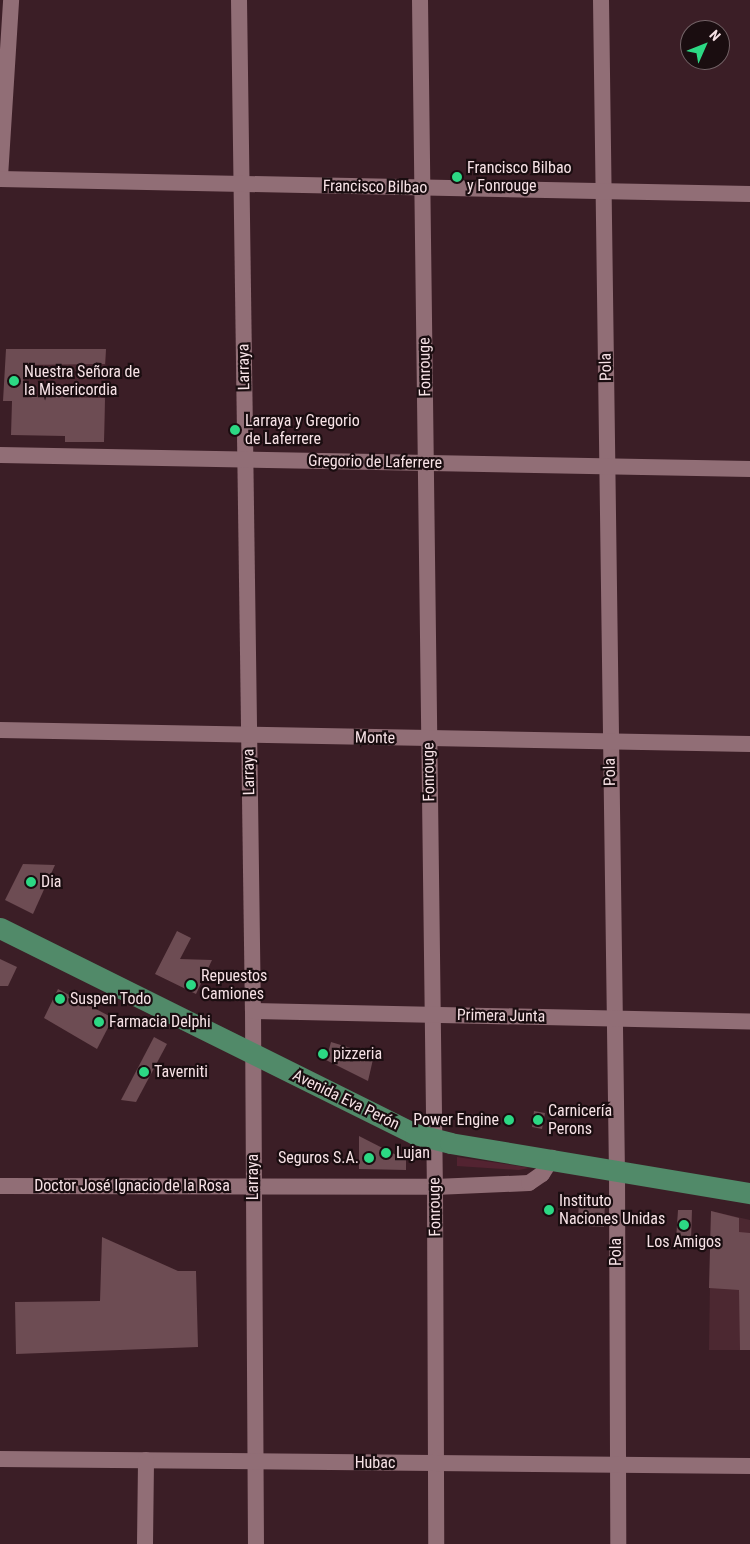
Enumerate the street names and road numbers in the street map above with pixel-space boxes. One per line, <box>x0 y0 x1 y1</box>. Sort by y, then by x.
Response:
street label: Francisco Bilbao <box>323 176 427 198</box>
street label: Fonrouge <box>415 337 435 397</box>
street label: Larraya <box>234 344 254 390</box>
street label: Pola <box>596 353 616 381</box>
street label: Gregorio de Laferrere <box>308 451 442 473</box>
street label: Monte <box>355 728 395 748</box>
street label: Fonrouge <box>419 742 439 802</box>
street label: Larraya <box>239 749 259 795</box>
street label: Pola <box>600 758 620 786</box>
street label: Primera Junta <box>457 1006 545 1026</box>
street label: Avenida Eva Perón <box>290 1066 402 1134</box>
street label: Larraya <box>243 1154 263 1200</box>
street label: Doctor José Ignacio de la Rosa <box>34 1176 230 1196</box>
street label: Fonrouge <box>425 1177 445 1237</box>
street label: Pola <box>606 1238 626 1266</box>
street label: Hubac <box>355 1453 395 1473</box>

